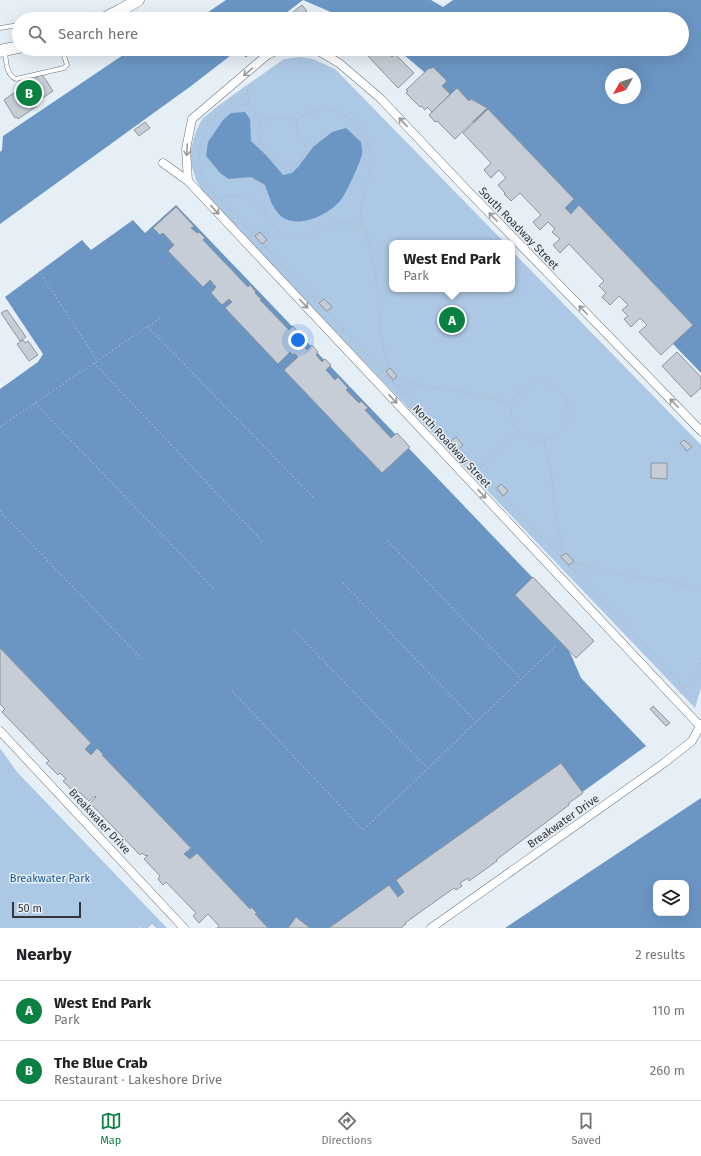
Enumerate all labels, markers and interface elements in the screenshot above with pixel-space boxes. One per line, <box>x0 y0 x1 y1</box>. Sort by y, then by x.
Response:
search box <box>12 12 689 56</box>
icon: search <box>26 23 48 45</box>
text: Search here <box>58 25 138 43</box>
one-way arrow <box>243 67 253 76</box>
north arrow <box>605 68 641 104</box>
pin: B <box>16 78 42 108</box>
one-way arrow <box>399 117 408 127</box>
one-way arrow <box>183 143 191 156</box>
street label: South Roadway Street <box>476 185 561 272</box>
one-way arrow <box>210 205 219 215</box>
one-way arrow <box>488 212 498 222</box>
popup <box>389 240 515 292</box>
text: West End Park <box>403 250 501 268</box>
text: Park <box>403 268 429 283</box>
one-way arrow <box>299 299 308 309</box>
pin: A <box>439 305 465 335</box>
one-way arrow <box>579 305 588 315</box>
your location <box>288 330 308 350</box>
one-way arrow <box>388 394 397 404</box>
one-way arrow <box>669 398 679 408</box>
street label: North Roadway Street <box>410 402 493 491</box>
one-way arrow <box>477 489 486 499</box>
street label: Breakwater Drive <box>66 786 133 857</box>
street label: Breakwater Drive <box>525 792 602 851</box>
park label: Breakwater Park <box>10 872 91 885</box>
map controls <box>653 880 689 916</box>
button: layers <box>653 880 689 916</box>
scale bar <box>12 900 81 919</box>
text: 50 m <box>18 902 42 915</box>
text: Nearby <box>16 944 71 965</box>
text: 2 results <box>635 947 685 962</box>
text: West End Park <box>54 994 151 1012</box>
text: A <box>25 1003 33 1018</box>
text: 110 m <box>652 1003 685 1018</box>
text: Park <box>54 1012 80 1027</box>
text: The Blue Crab <box>54 1054 148 1072</box>
text: B <box>25 1063 33 1078</box>
text: 260 m <box>650 1063 685 1078</box>
text: Restaurant · Lakeshore Drive <box>54 1072 222 1087</box>
tab: Map <box>100 1110 122 1147</box>
tab: Directions <box>321 1110 372 1147</box>
tab: Saved <box>571 1110 601 1147</box>

